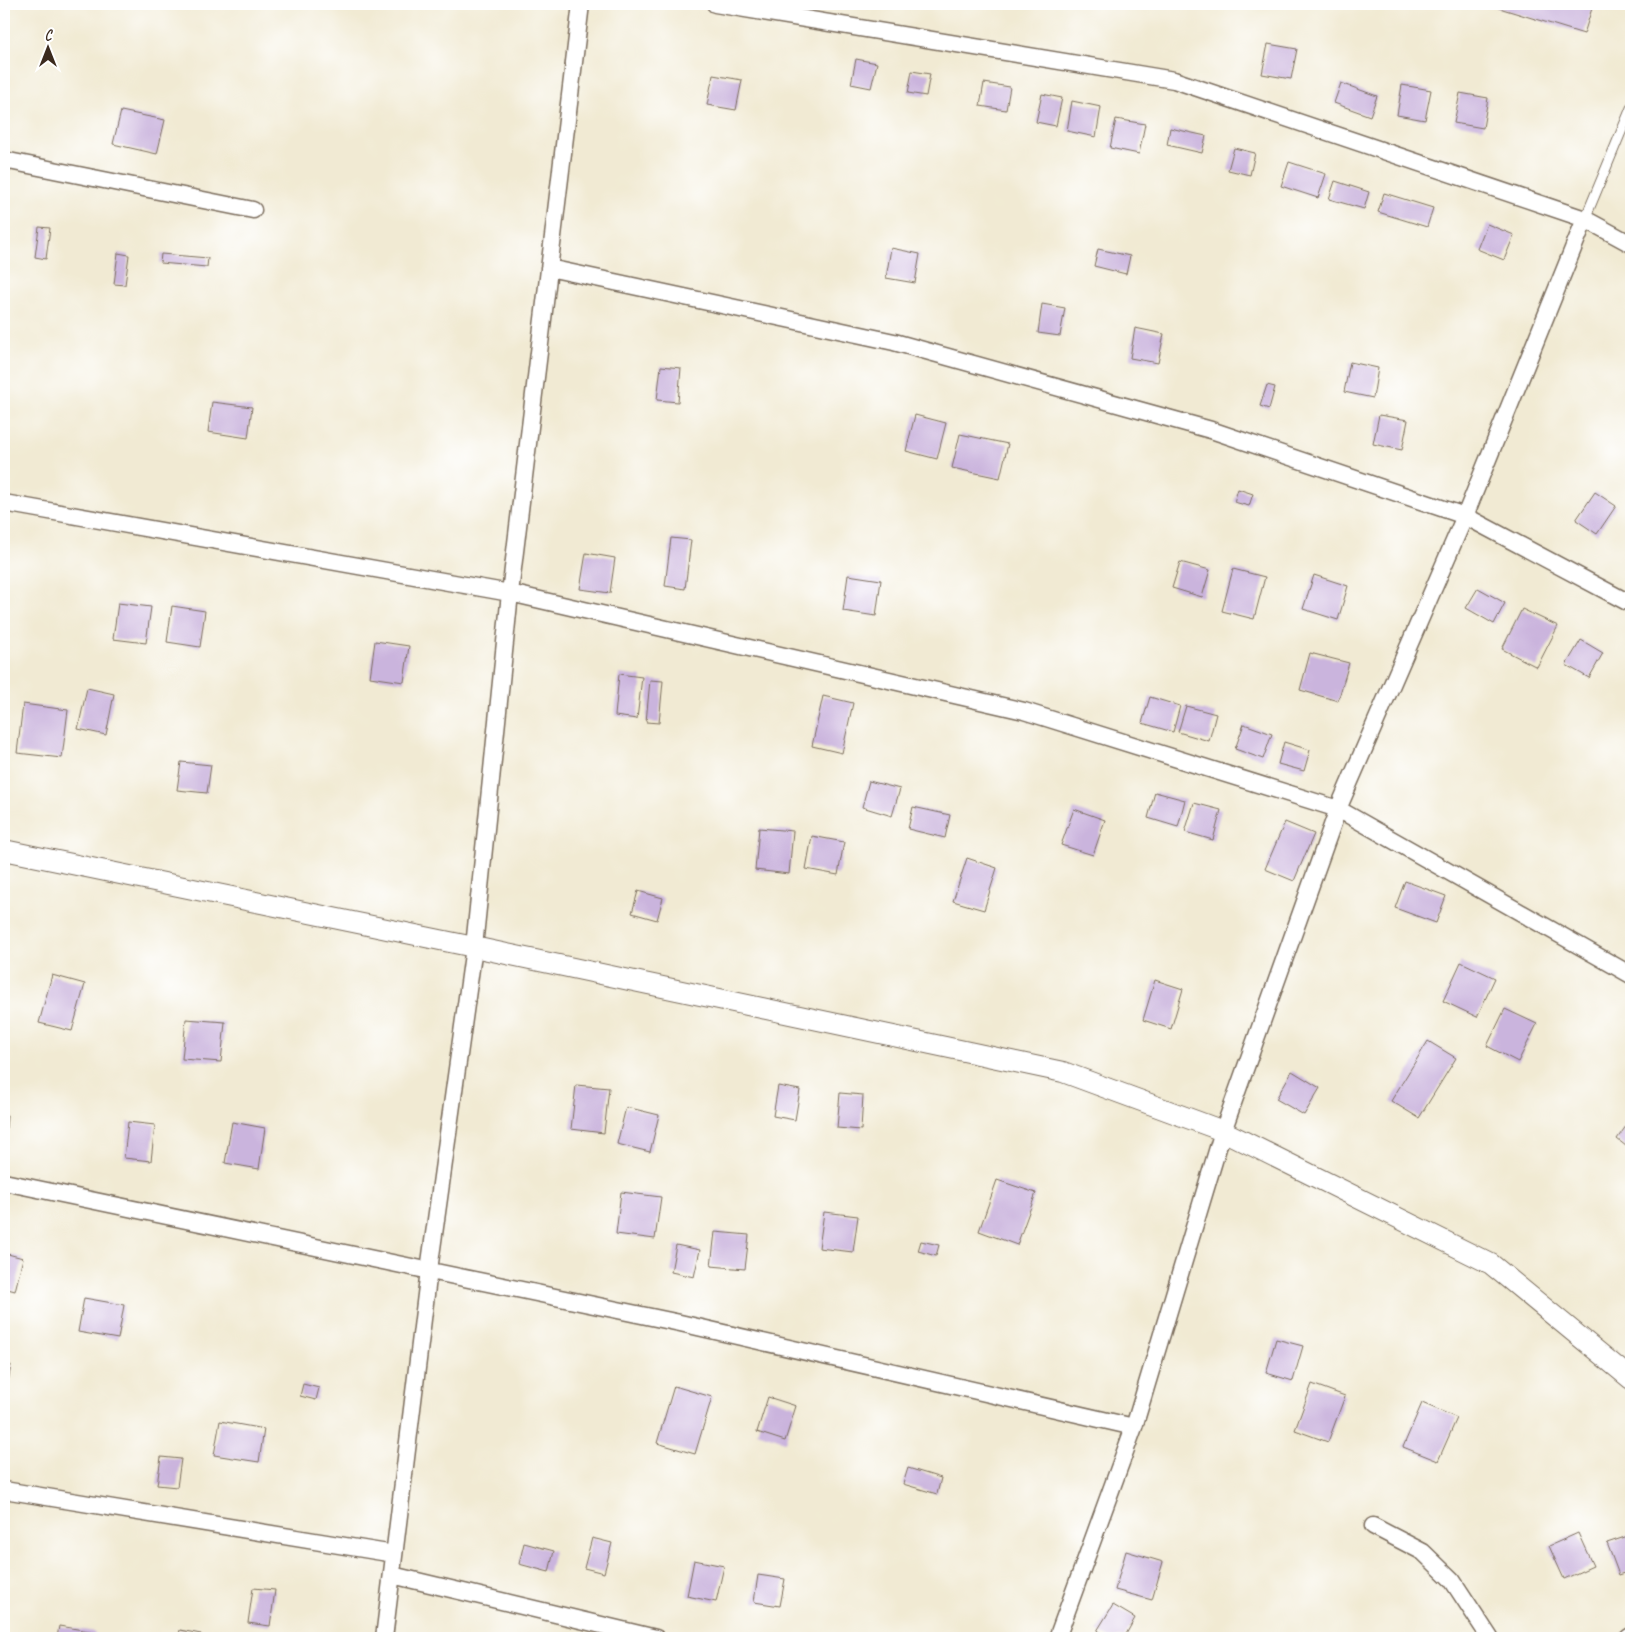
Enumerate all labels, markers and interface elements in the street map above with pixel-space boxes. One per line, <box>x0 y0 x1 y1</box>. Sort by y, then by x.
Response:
north arrow <box>22 22 72 72</box>
text: С <box>45 27 54 44</box>

